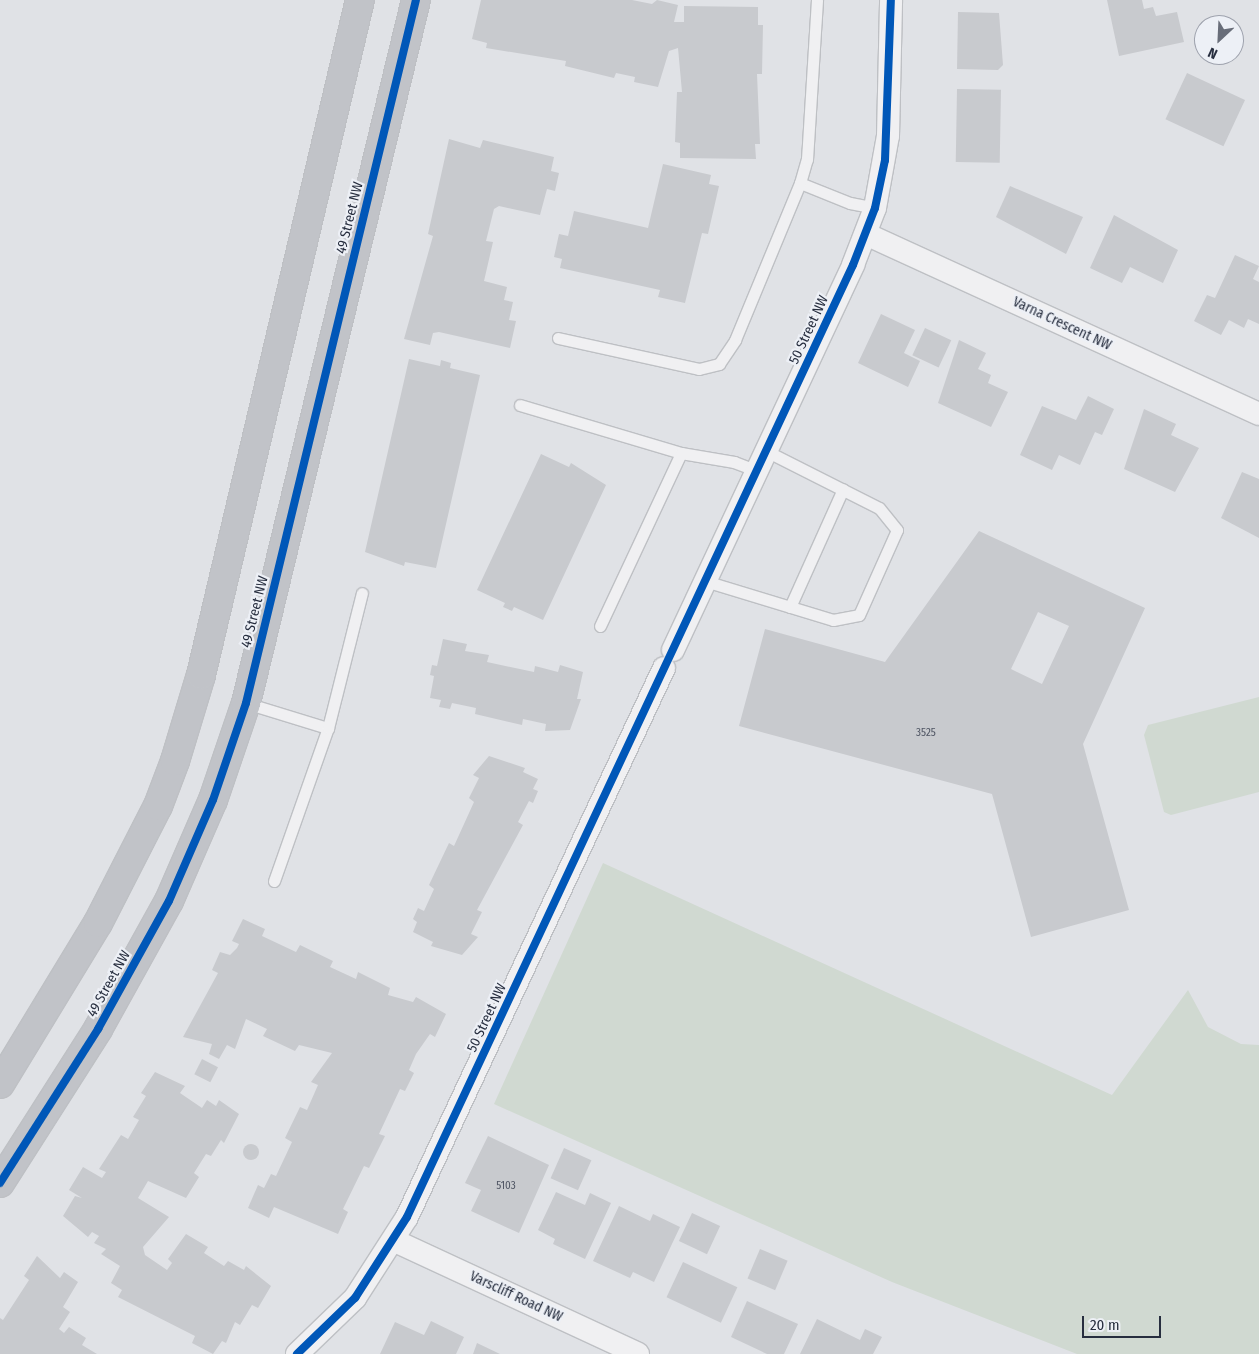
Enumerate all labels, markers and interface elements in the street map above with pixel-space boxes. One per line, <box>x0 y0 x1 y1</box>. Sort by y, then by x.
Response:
north arrow <box>1194 15 1244 65</box>
text: N <box>1205 44 1220 63</box>
street label: 49 Street NW <box>333 180 367 256</box>
street label: 50 Street NW <box>786 293 832 367</box>
street label: Varna Crescent NW <box>1010 294 1114 354</box>
street label: 49 Street NW <box>238 574 272 650</box>
house number: 3525 <box>916 726 936 740</box>
street label: 49 Street NW <box>84 948 134 1020</box>
street label: 50 Street NW <box>464 981 510 1055</box>
house number: 5103 <box>496 1179 516 1193</box>
street label: Varscliff Road NW <box>467 1268 565 1326</box>
scale bar <box>1084 1306 1163 1338</box>
text: 20 m <box>1090 1316 1120 1334</box>

